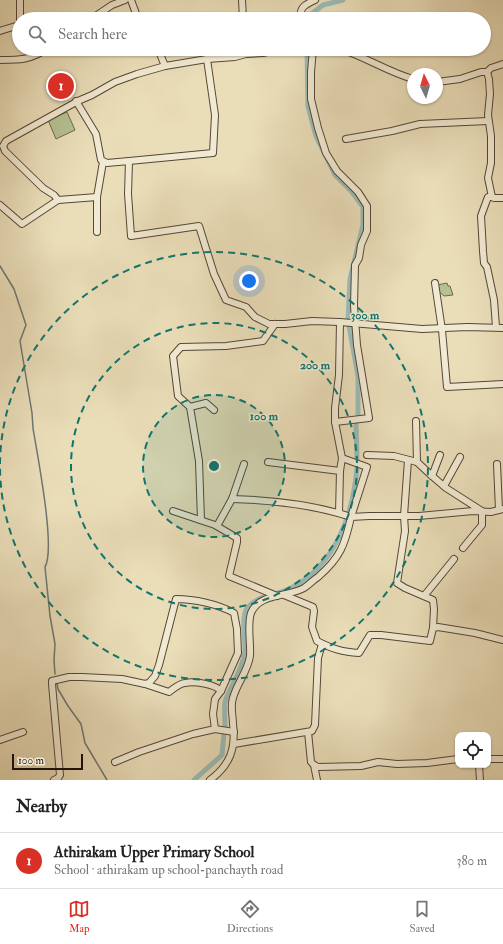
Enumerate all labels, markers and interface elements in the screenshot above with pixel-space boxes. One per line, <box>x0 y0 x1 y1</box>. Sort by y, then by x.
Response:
search box <box>12 12 491 56</box>
icon: search <box>26 23 48 45</box>
text: Search here <box>58 25 127 44</box>
north arrow <box>407 68 443 104</box>
pin: 1 <box>48 71 74 101</box>
your location <box>239 271 259 291</box>
text: 300 m <box>351 308 380 323</box>
text: 200 m <box>300 358 331 373</box>
text: 100 m <box>250 409 279 424</box>
centre of rings <box>207 459 221 473</box>
map controls <box>455 732 491 768</box>
button: locate <box>455 732 491 768</box>
scale bar <box>12 752 83 771</box>
text: 100 m <box>18 754 44 767</box>
text: Nearby <box>16 796 67 817</box>
text: Athirakam Upper Primary School <box>54 843 254 862</box>
text: 1 <box>27 853 31 869</box>
text: 380 m <box>456 853 487 869</box>
text: School · athirakam up school-panchayth road <box>54 862 283 878</box>
tab: Map <box>68 898 90 935</box>
tab: Directions <box>227 898 273 935</box>
tab: Saved <box>410 898 435 935</box>

